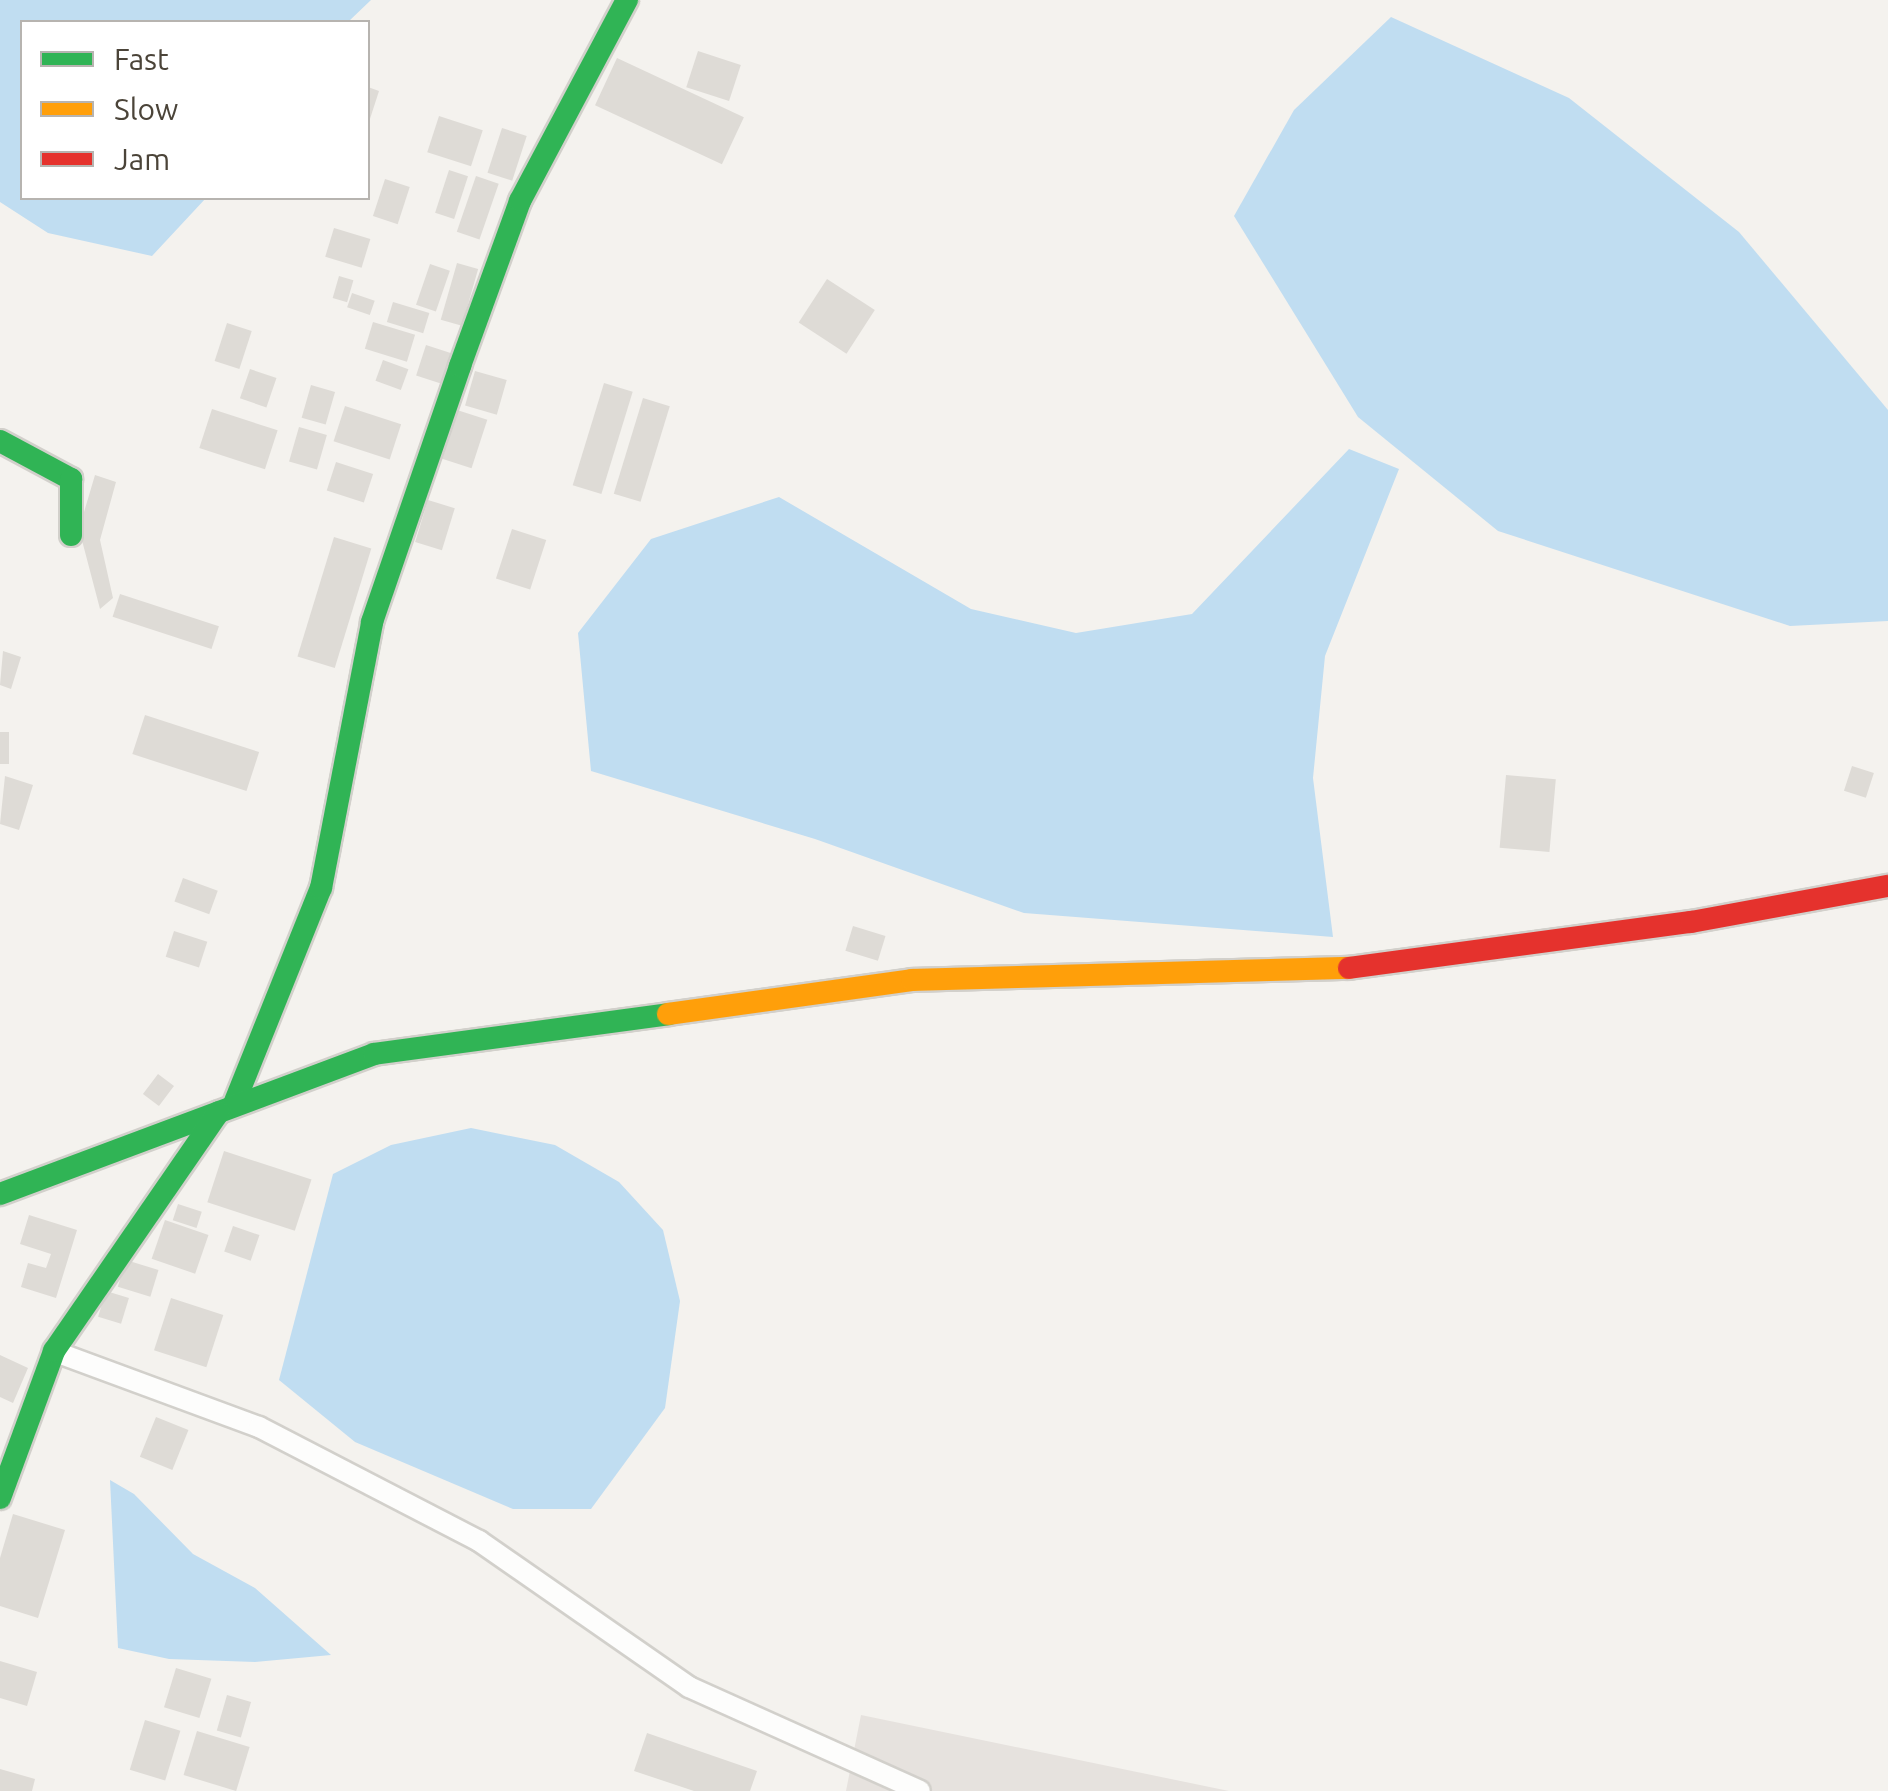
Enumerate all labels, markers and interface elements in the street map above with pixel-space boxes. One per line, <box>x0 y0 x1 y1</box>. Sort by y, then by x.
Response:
legend <box>20 20 370 200</box>
text: Fast <box>114 42 169 76</box>
text: Slow <box>114 92 178 126</box>
text: Jam <box>114 142 170 176</box>

